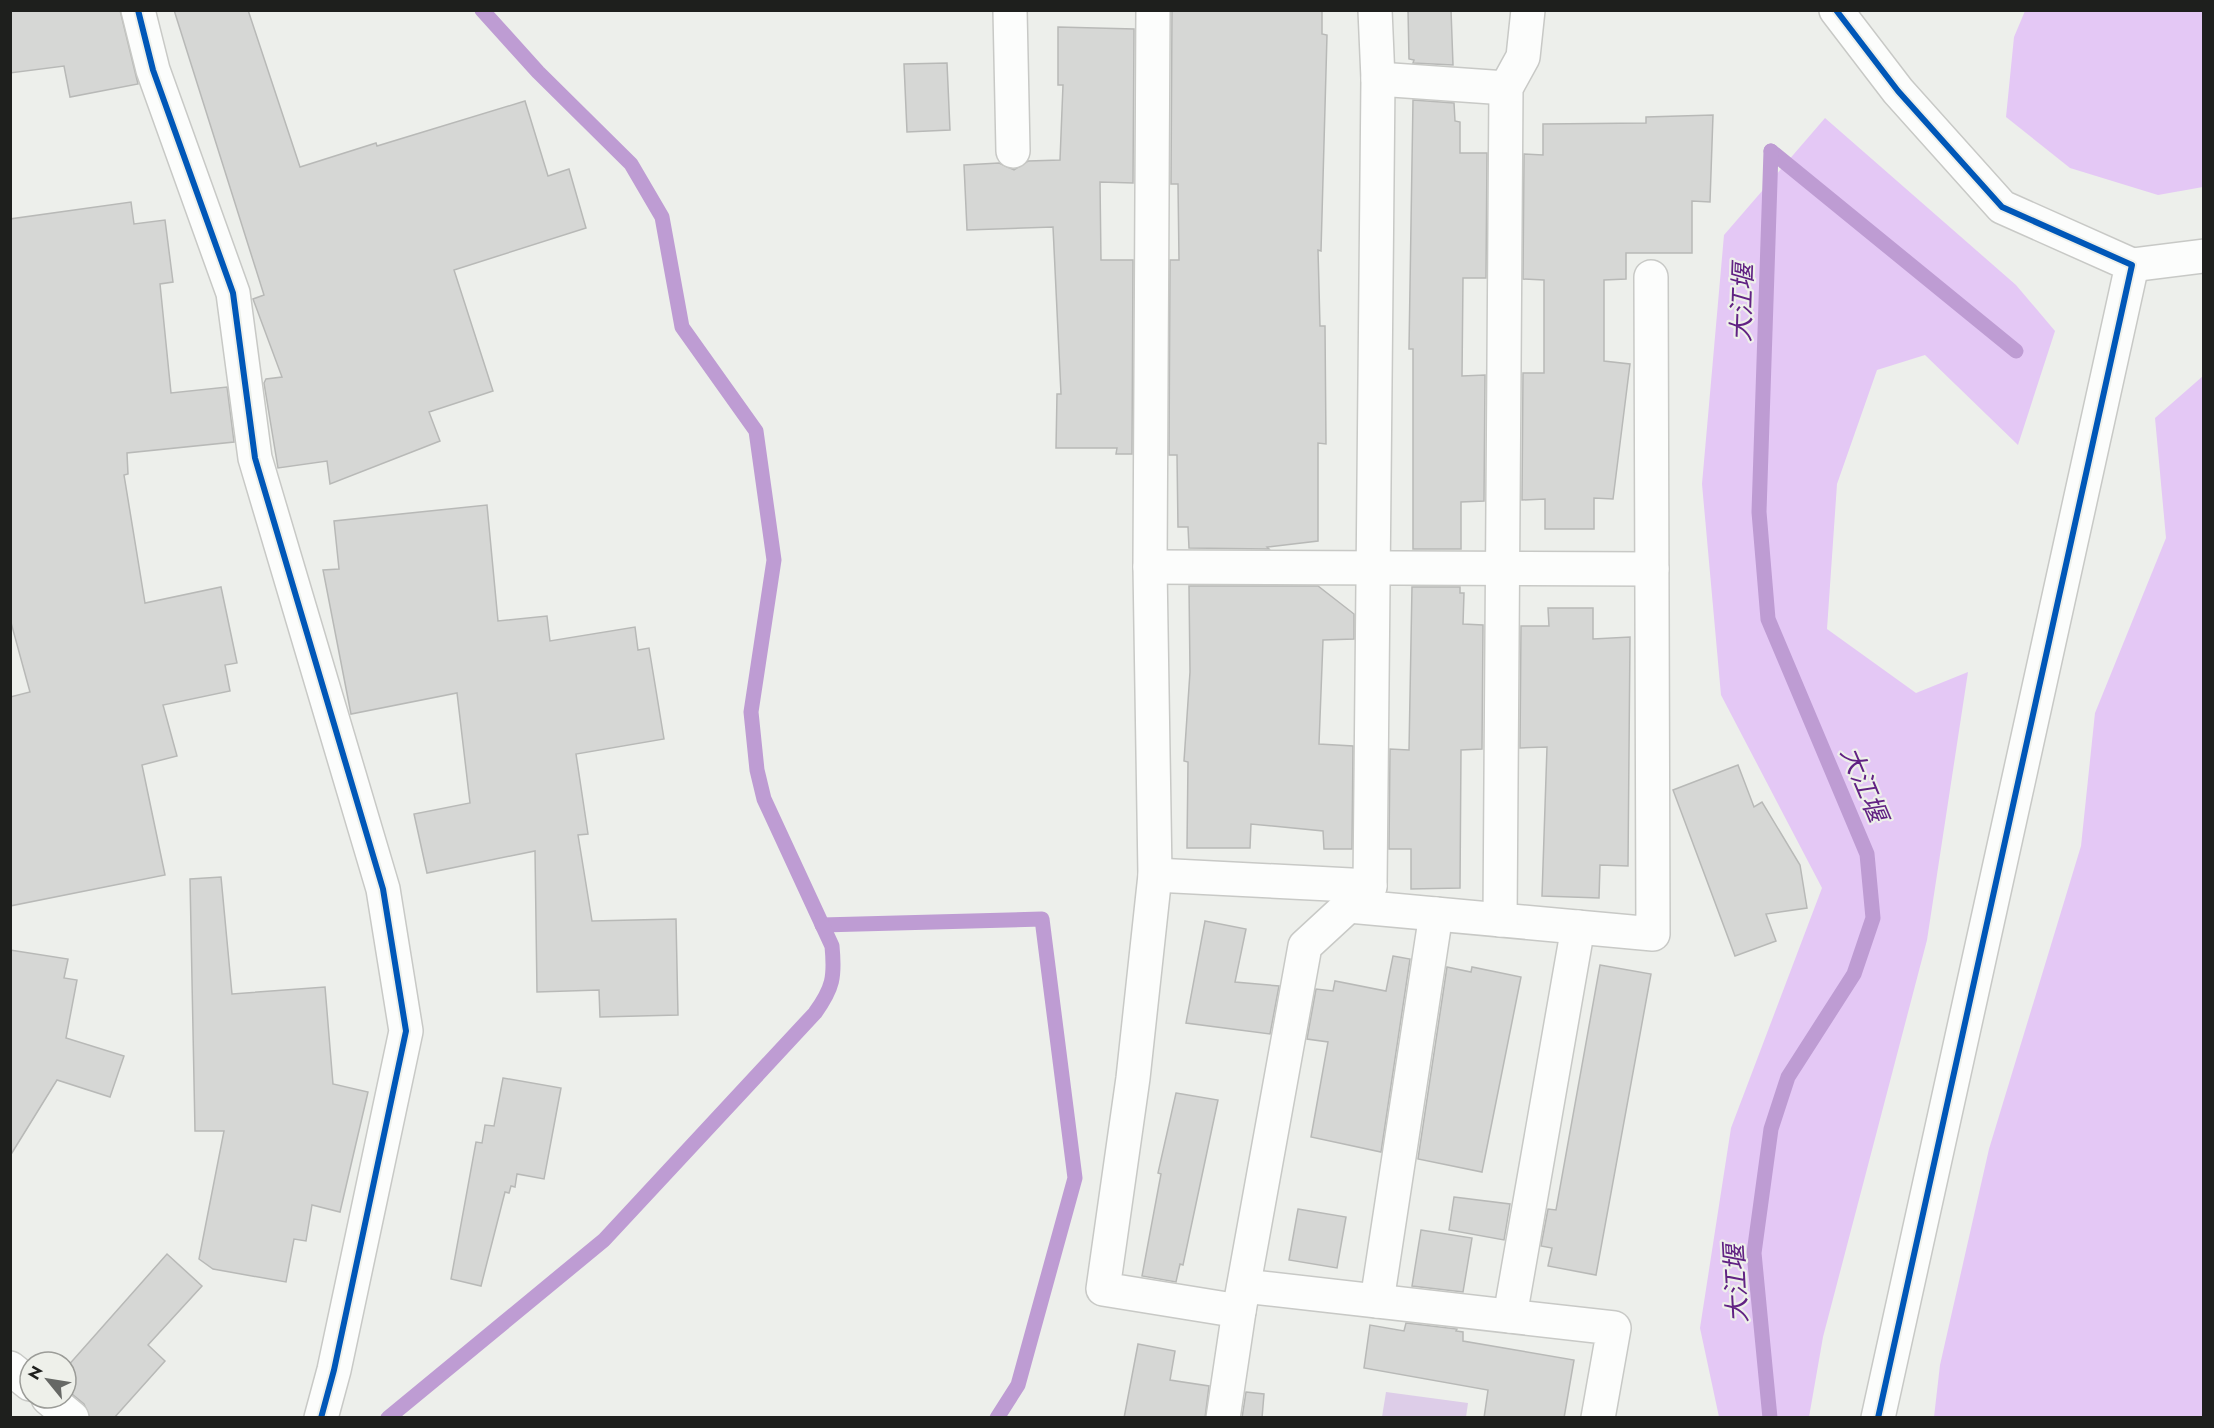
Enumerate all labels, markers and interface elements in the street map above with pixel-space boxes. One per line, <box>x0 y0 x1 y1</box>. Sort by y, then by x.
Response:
water label: 大江堰 <box>1722 259 1762 343</box>
water label: 大江堰 <box>1831 741 1898 831</box>
water label: 大江堰 <box>1715 1240 1757 1324</box>
north arrow <box>18 1350 78 1410</box>
text: N <box>22 1361 49 1384</box>

